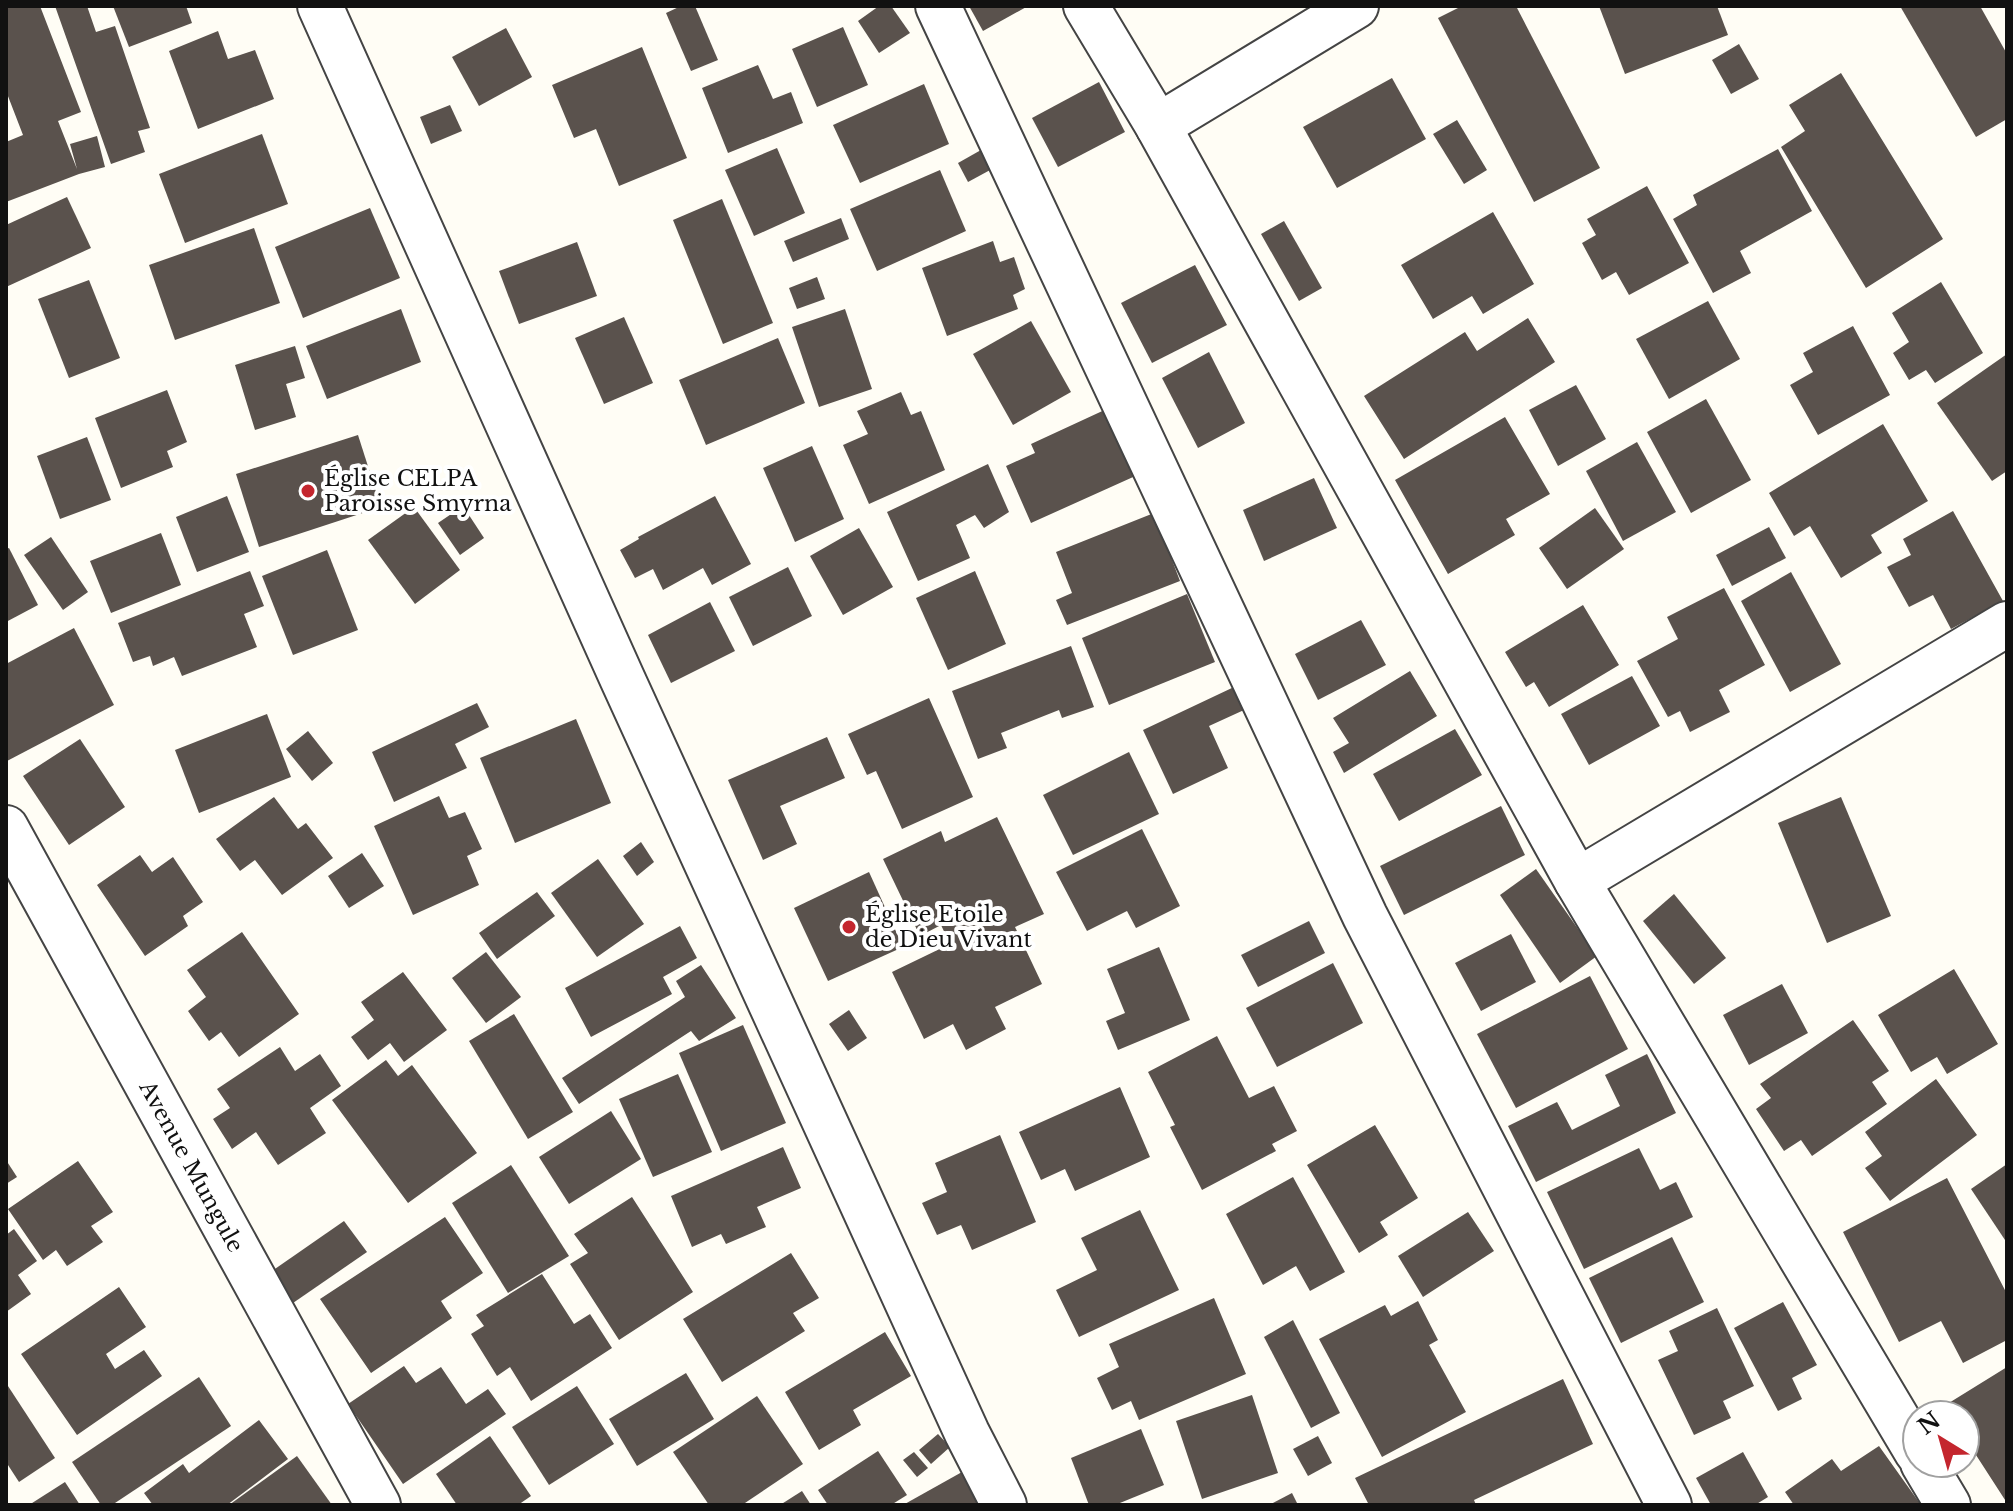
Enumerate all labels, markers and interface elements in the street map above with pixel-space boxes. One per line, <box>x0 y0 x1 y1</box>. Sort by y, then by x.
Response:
place label: Église CELPA Paroisse Smyrna <box>324 464 512 517</box>
marker: Église CELPA Paroisse Smyrna <box>299 482 317 500</box>
place label: Église Etoile de Dieu Vivant <box>865 900 1032 953</box>
marker: Église Etoile de Dieu Vivant <box>840 918 858 936</box>
street label: Avenue Mungule <box>134 1075 250 1257</box>
north arrow <box>1901 1399 1981 1479</box>
text: N <box>1913 1406 1946 1440</box>

